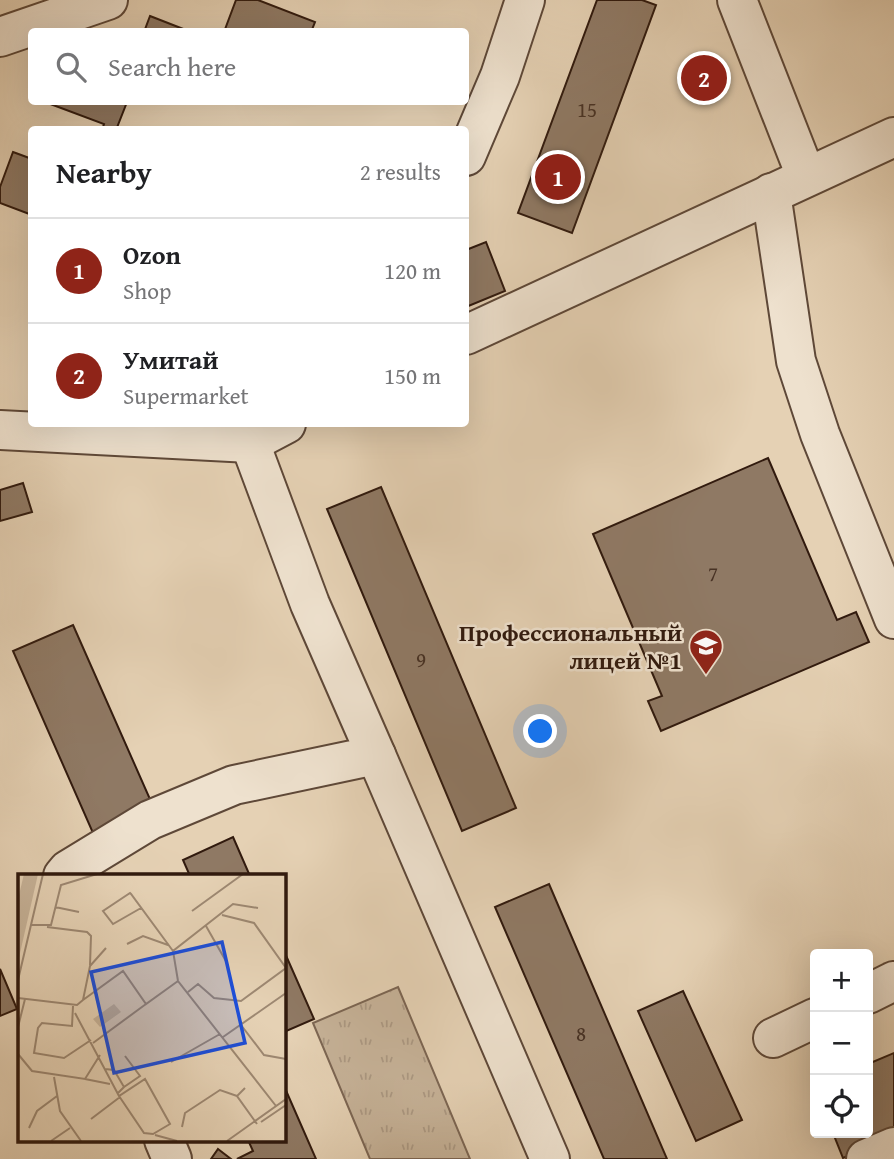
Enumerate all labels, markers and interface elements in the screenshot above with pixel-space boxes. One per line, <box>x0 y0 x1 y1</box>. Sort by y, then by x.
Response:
search box <box>28 28 469 105</box>
text: Search here <box>108 47 236 86</box>
icon: search <box>52 48 90 86</box>
pin: 2 <box>681 52 727 104</box>
house number: 15 <box>577 94 597 125</box>
text: Nearby <box>56 150 152 194</box>
pin: 1 <box>535 151 581 203</box>
text: 2 results <box>360 155 441 188</box>
text: Ozon <box>123 235 181 274</box>
text: 1 <box>73 254 85 287</box>
text: 120 m <box>384 254 441 287</box>
text: Shop <box>123 274 171 307</box>
text: Умитай <box>123 340 219 379</box>
text: 2 <box>73 359 85 392</box>
text: 150 m <box>384 359 441 392</box>
text: Supermarket <box>123 379 249 412</box>
house number: 7 <box>708 558 718 589</box>
place label: Профессиональный лицей №1 <box>459 615 682 678</box>
school or university icon: Профессиональный лицей №1 <box>687 627 725 676</box>
house number: 9 <box>416 644 426 675</box>
your location <box>523 714 557 748</box>
inset map <box>18 874 285 1142</box>
map controls <box>810 949 873 1138</box>
button: + <box>810 949 873 1012</box>
button: − <box>810 1012 873 1075</box>
house number: 8 <box>576 1018 586 1049</box>
button: locate <box>810 1075 873 1138</box>

